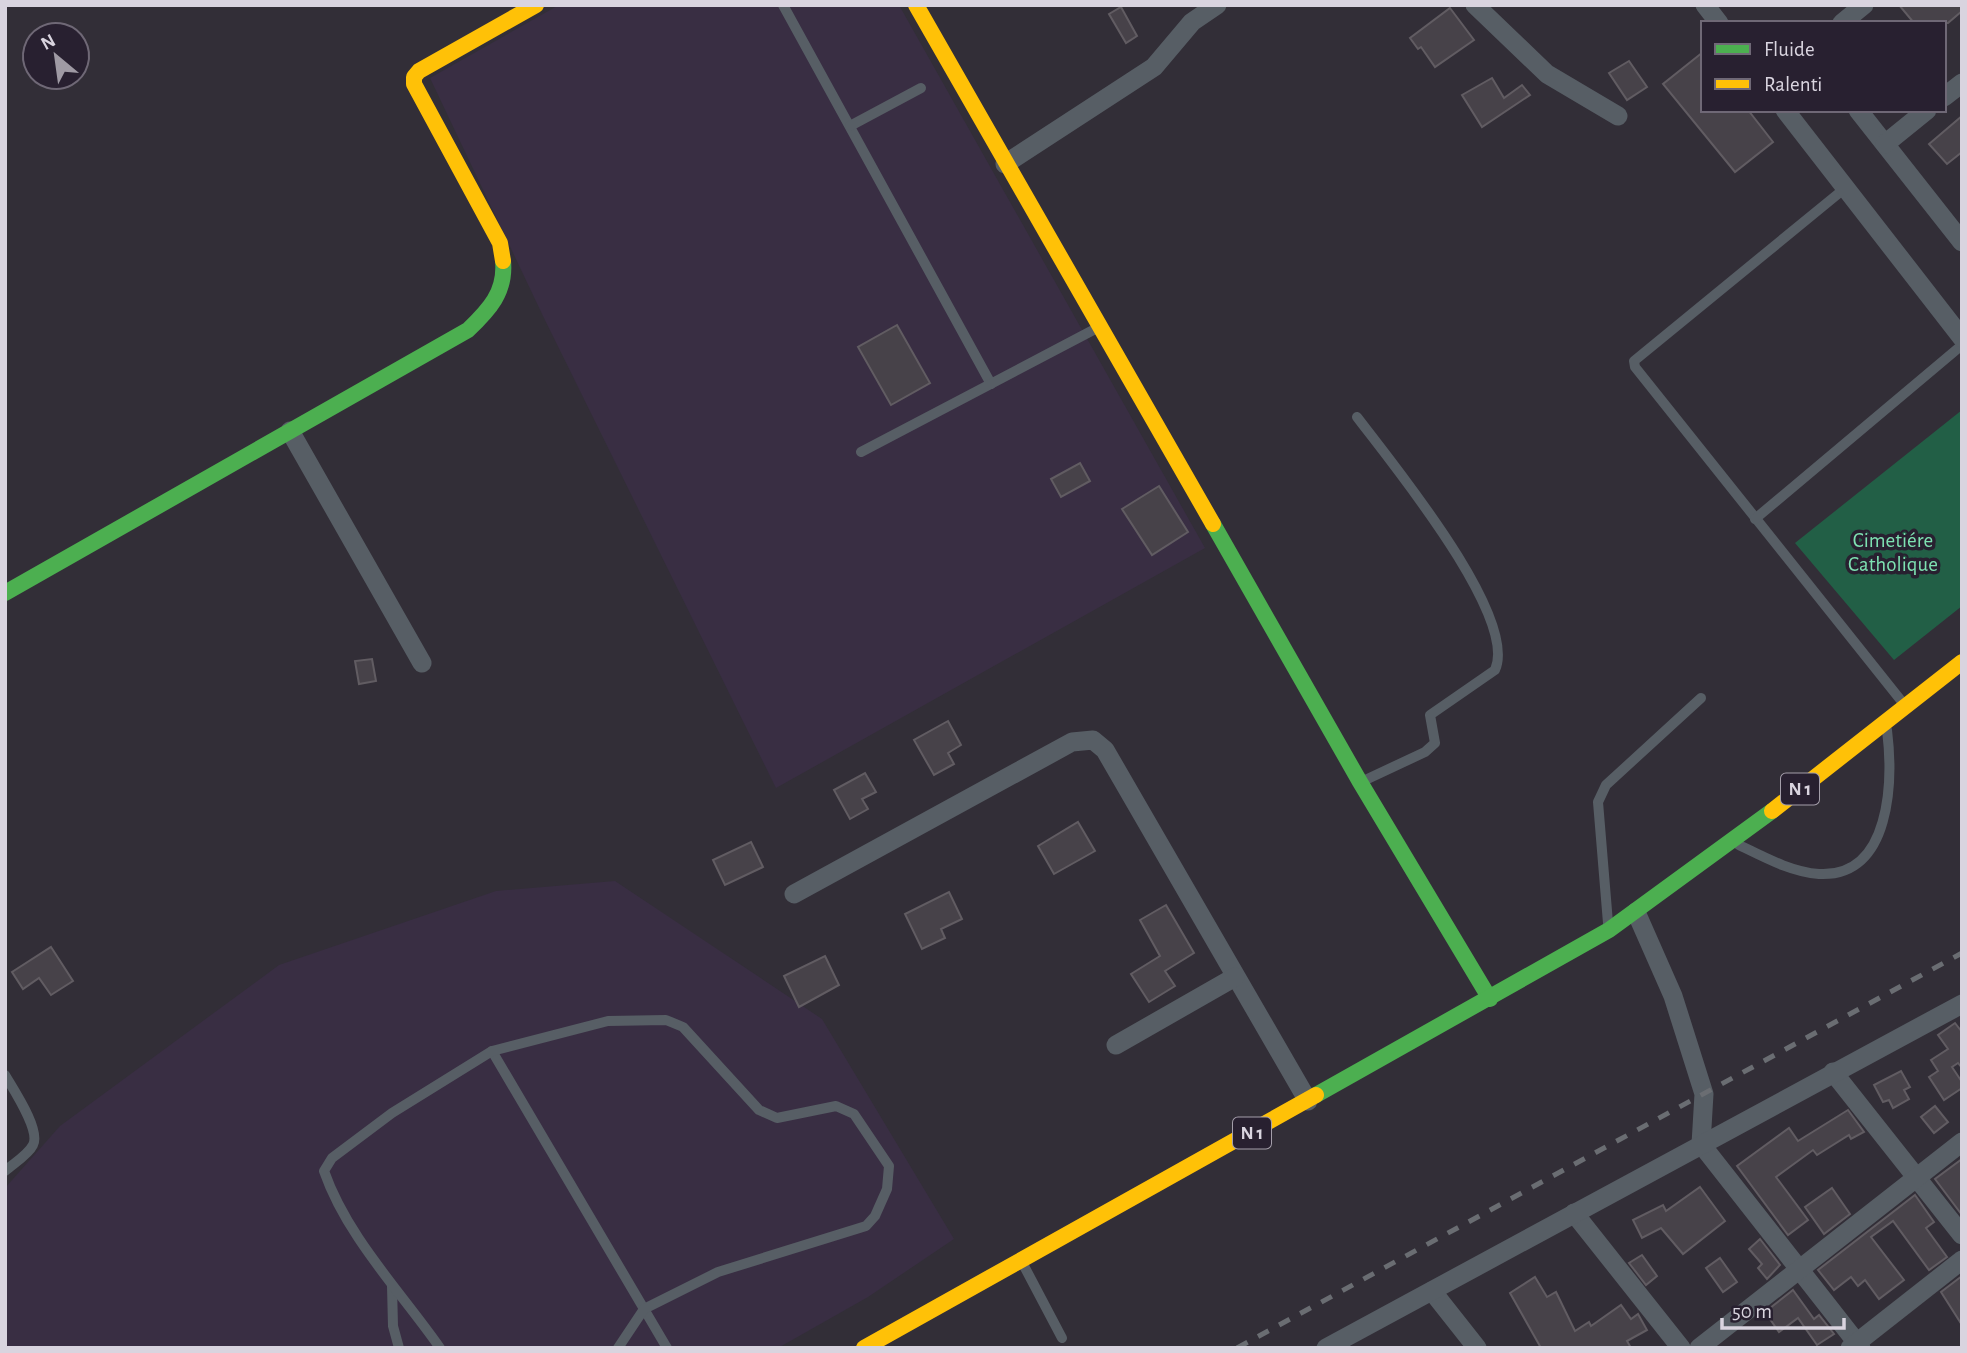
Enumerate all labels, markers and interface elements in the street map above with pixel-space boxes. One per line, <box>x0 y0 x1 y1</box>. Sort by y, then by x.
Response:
north arrow <box>21 21 91 91</box>
legend <box>1701 21 1946 112</box>
text: N <box>38 31 59 54</box>
text: Fluide <box>1764 39 1815 60</box>
text: Ralenti <box>1764 74 1822 95</box>
park label: Cimetiére Catholique <box>1848 530 1938 575</box>
road number: N 1 <box>1781 774 1819 804</box>
road number: N 1 <box>1233 1118 1271 1148</box>
scale bar <box>1722 1286 1844 1330</box>
text: 50 m <box>1732 1301 1772 1322</box>

